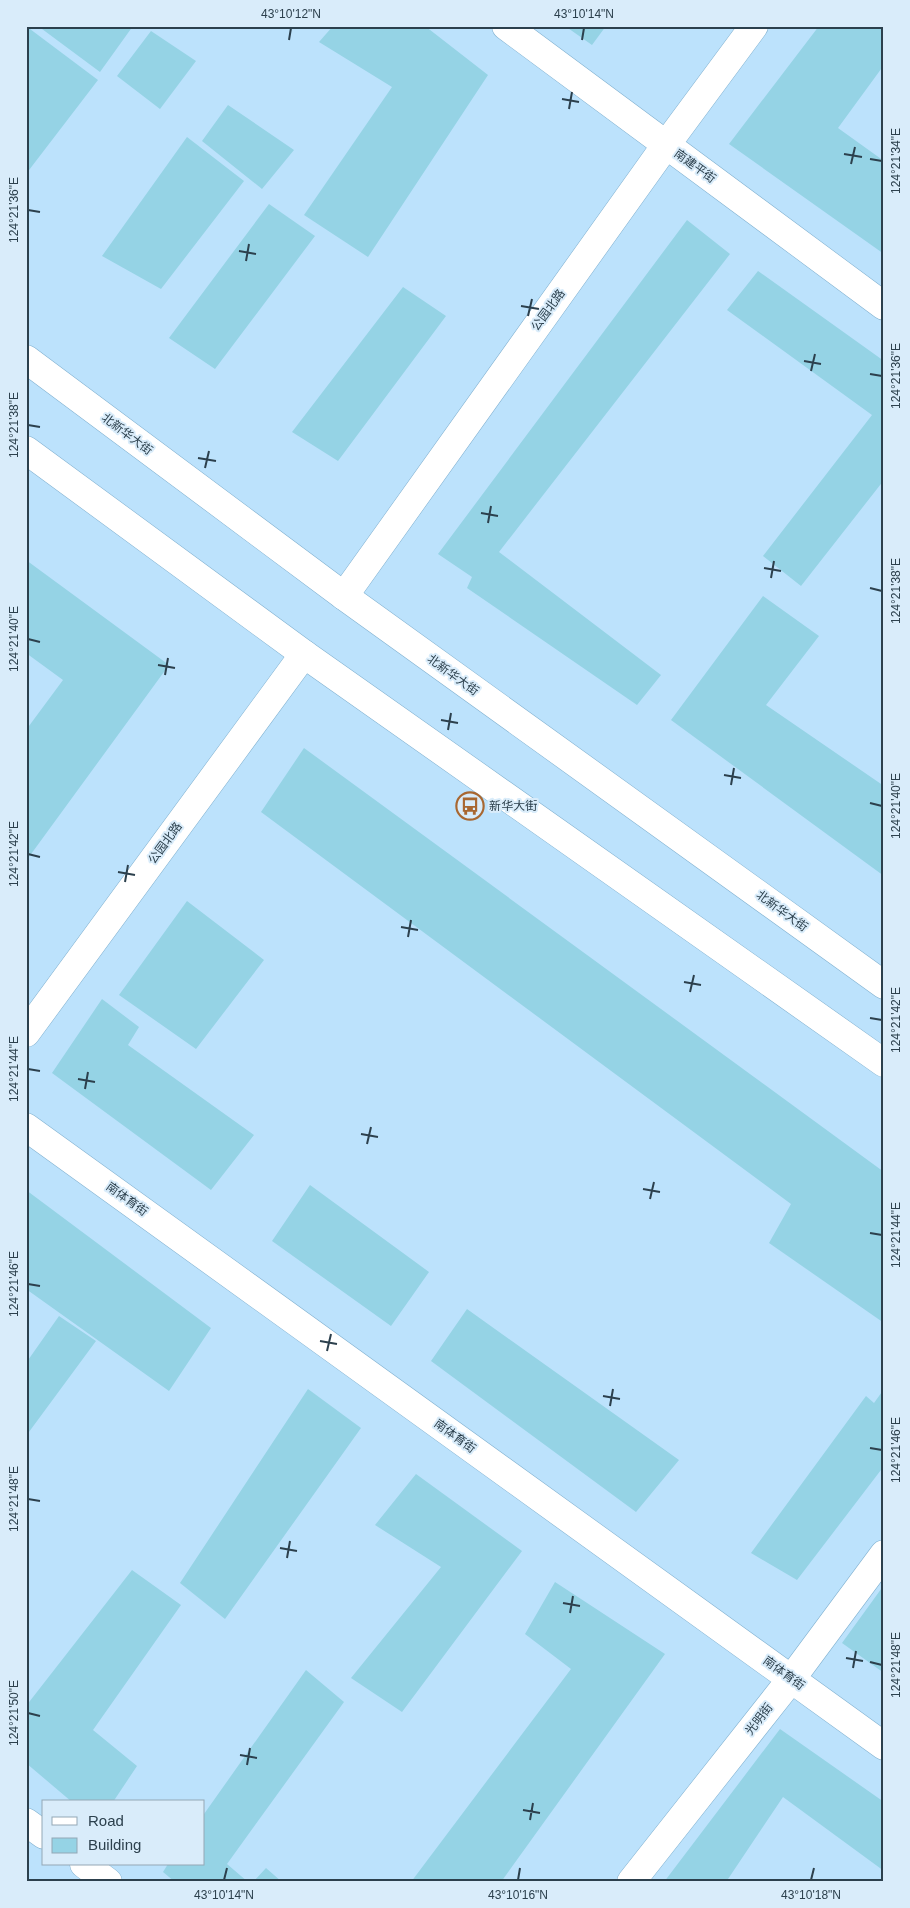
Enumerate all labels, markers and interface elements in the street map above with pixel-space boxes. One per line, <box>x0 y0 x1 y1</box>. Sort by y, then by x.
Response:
text: 43°10'12"N <box>261 7 321 21</box>
text: 43°10'14"N <box>554 7 614 21</box>
text: 124°21'34"E <box>889 128 903 194</box>
street label: 南建平街 <box>671 146 719 186</box>
text: 124°21'36"E <box>7 177 21 243</box>
street label: 公园北路 <box>528 286 568 334</box>
text: 124°21'36"E <box>889 343 903 409</box>
text: 124°21'38"E <box>7 392 21 458</box>
street label: 北新华大街 <box>99 410 155 458</box>
text: 124°21'38"E <box>889 558 903 624</box>
text: 124°21'40"E <box>7 606 21 672</box>
street label: 北新华大街 <box>425 652 481 698</box>
text: 124°21'40"E <box>889 773 903 839</box>
bus stop icon: 新华大街 <box>455 791 485 821</box>
place label: 新华大街 <box>489 799 537 813</box>
street label: 公园北路 <box>145 819 185 867</box>
text: 124°21'42"E <box>7 821 21 887</box>
street label: 北新华大街 <box>754 888 810 934</box>
text: 124°21'42"E <box>889 987 903 1053</box>
text: 124°21'44"E <box>7 1036 21 1102</box>
street label: 南体育街 <box>103 1179 151 1219</box>
text: 124°21'44"E <box>889 1202 903 1268</box>
text: 124°21'46"E <box>7 1251 21 1317</box>
street label: 南体育街 <box>431 1416 479 1456</box>
text: 124°21'46"E <box>889 1417 903 1483</box>
text: 124°21'48"E <box>7 1466 21 1532</box>
text: 124°21'48"E <box>889 1632 903 1698</box>
street label: 南体育街 <box>760 1653 808 1693</box>
text: 124°21'50"E <box>7 1680 21 1746</box>
street label: 光明街 <box>742 1701 776 1737</box>
legend <box>42 1800 205 1866</box>
text: Road <box>88 1812 124 1829</box>
text: Building <box>88 1836 141 1853</box>
text: 43°10'14"N <box>194 1888 254 1902</box>
text: 43°10'16"N <box>488 1888 548 1902</box>
text: 43°10'18"N <box>781 1888 841 1902</box>

